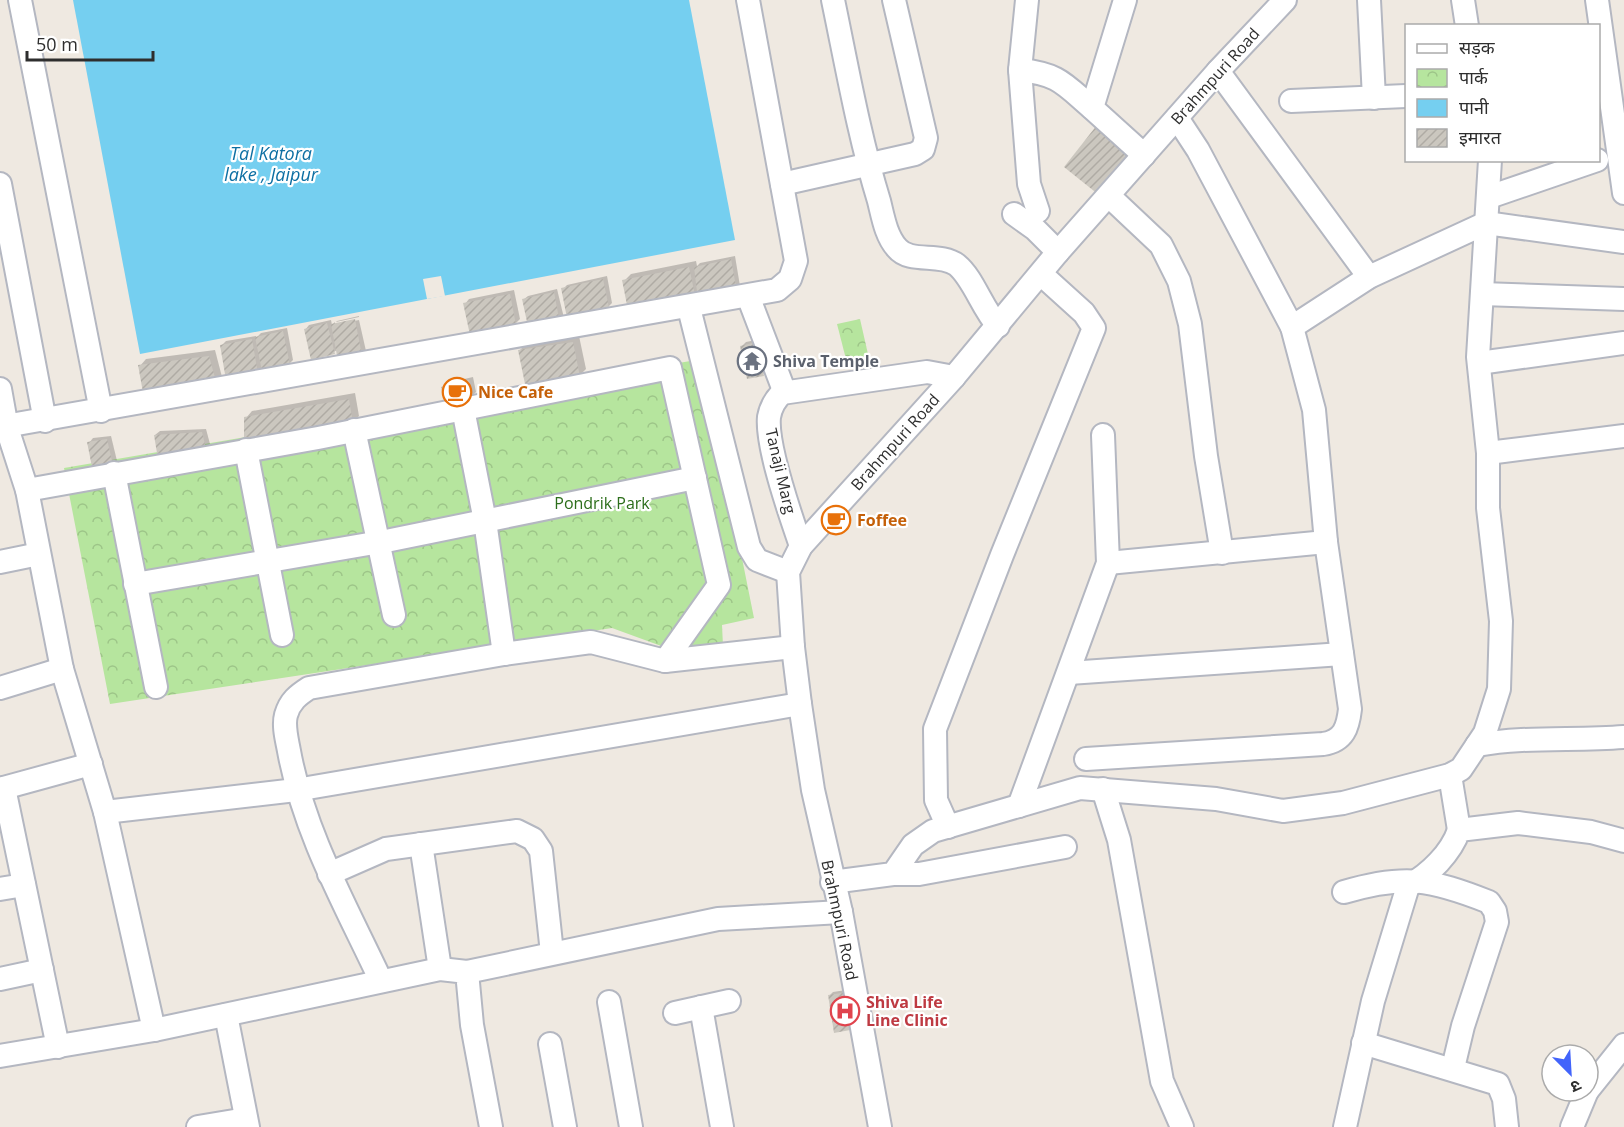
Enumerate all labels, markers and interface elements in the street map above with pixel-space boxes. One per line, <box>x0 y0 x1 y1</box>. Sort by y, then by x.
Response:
street label: Brahmpuri Road <box>1166 23 1264 129</box>
scale bar <box>27 24 153 62</box>
legend <box>1405 24 1600 162</box>
text: 50 m <box>36 32 78 56</box>
text: सड़क <box>1459 35 1496 59</box>
text: पार्क <box>1459 65 1489 89</box>
text: पानी <box>1459 95 1489 119</box>
text: इमारत <box>1459 125 1502 149</box>
water label: Tal Katora lake , Jaipur <box>224 141 319 186</box>
temple icon: Shiva Temple <box>736 345 768 377</box>
place label: Shiva Temple <box>773 350 879 372</box>
cafe icon: Nice Cafe <box>441 376 473 408</box>
place label: Nice Cafe <box>478 381 553 403</box>
street label: Brahmpuri Road <box>846 389 944 495</box>
street label: Tanaji Marg <box>760 426 802 516</box>
park label: Pondrik Park <box>554 492 650 514</box>
cafe icon: Foffee <box>820 504 852 536</box>
place label: Foffee <box>857 509 907 531</box>
street label: Brahmpuri Road <box>816 858 864 982</box>
place label: Shiva Life Line Clinic <box>866 991 948 1031</box>
hospital icon: Shiva Life Line Clinic <box>829 995 861 1027</box>
north arrow <box>1540 1043 1600 1103</box>
text: उ <box>1567 1075 1585 1099</box>

